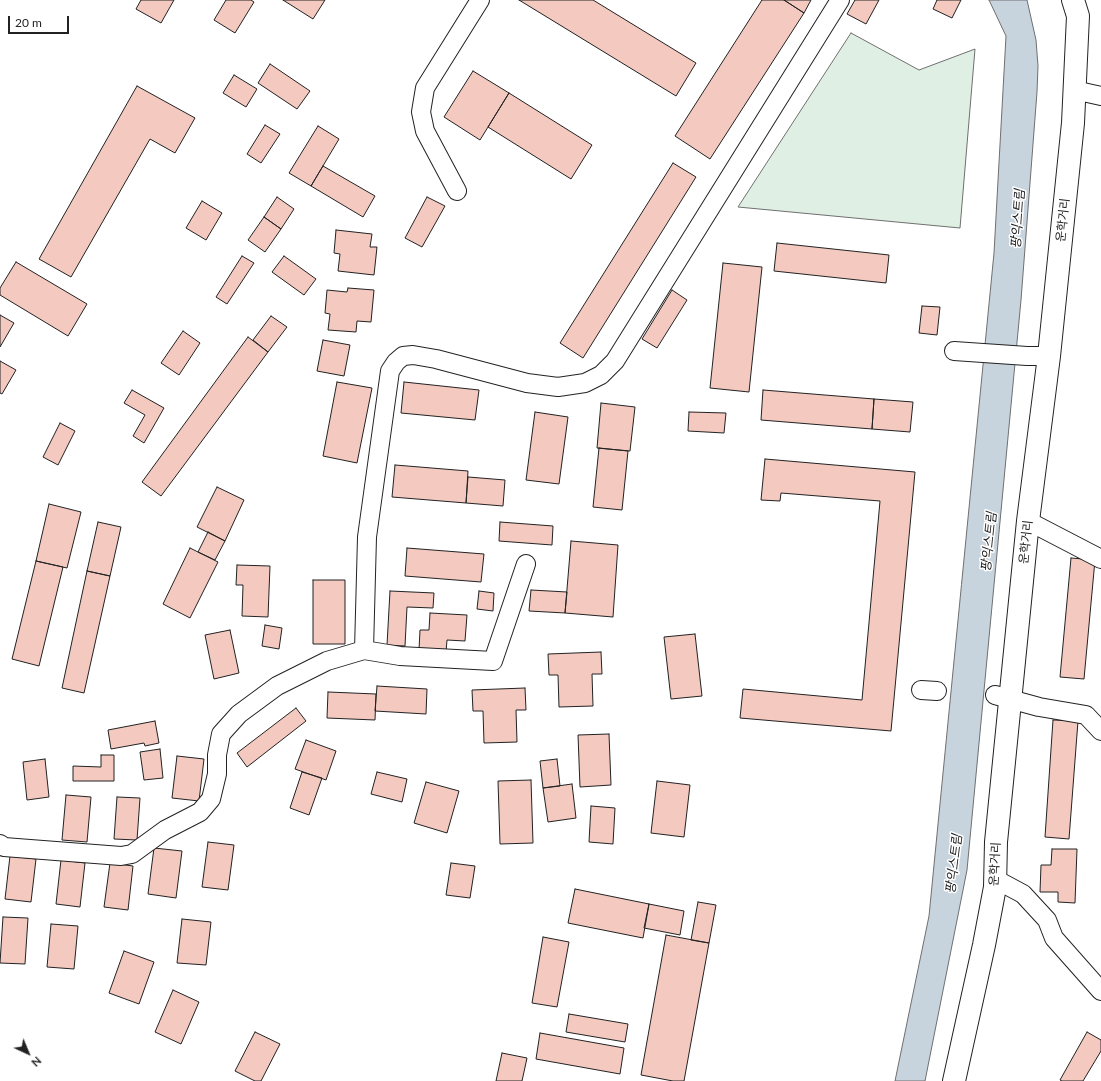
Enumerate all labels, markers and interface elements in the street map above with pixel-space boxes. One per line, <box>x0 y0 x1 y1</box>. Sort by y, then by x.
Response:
scale bar <box>10 8 71 34</box>
text: 20 m <box>15 15 42 30</box>
water label: 팡익스트림 <box>1008 189 1028 249</box>
street label: 운학거리 <box>1054 197 1072 243</box>
water label: 팡익스트림 <box>978 511 1000 573</box>
street label: 운학거리 <box>1017 519 1035 565</box>
water label: 팡익스트림 <box>943 833 965 895</box>
street label: 운학거리 <box>987 842 1003 886</box>
north arrow <box>8 1033 48 1073</box>
text: N <box>29 1054 44 1070</box>

